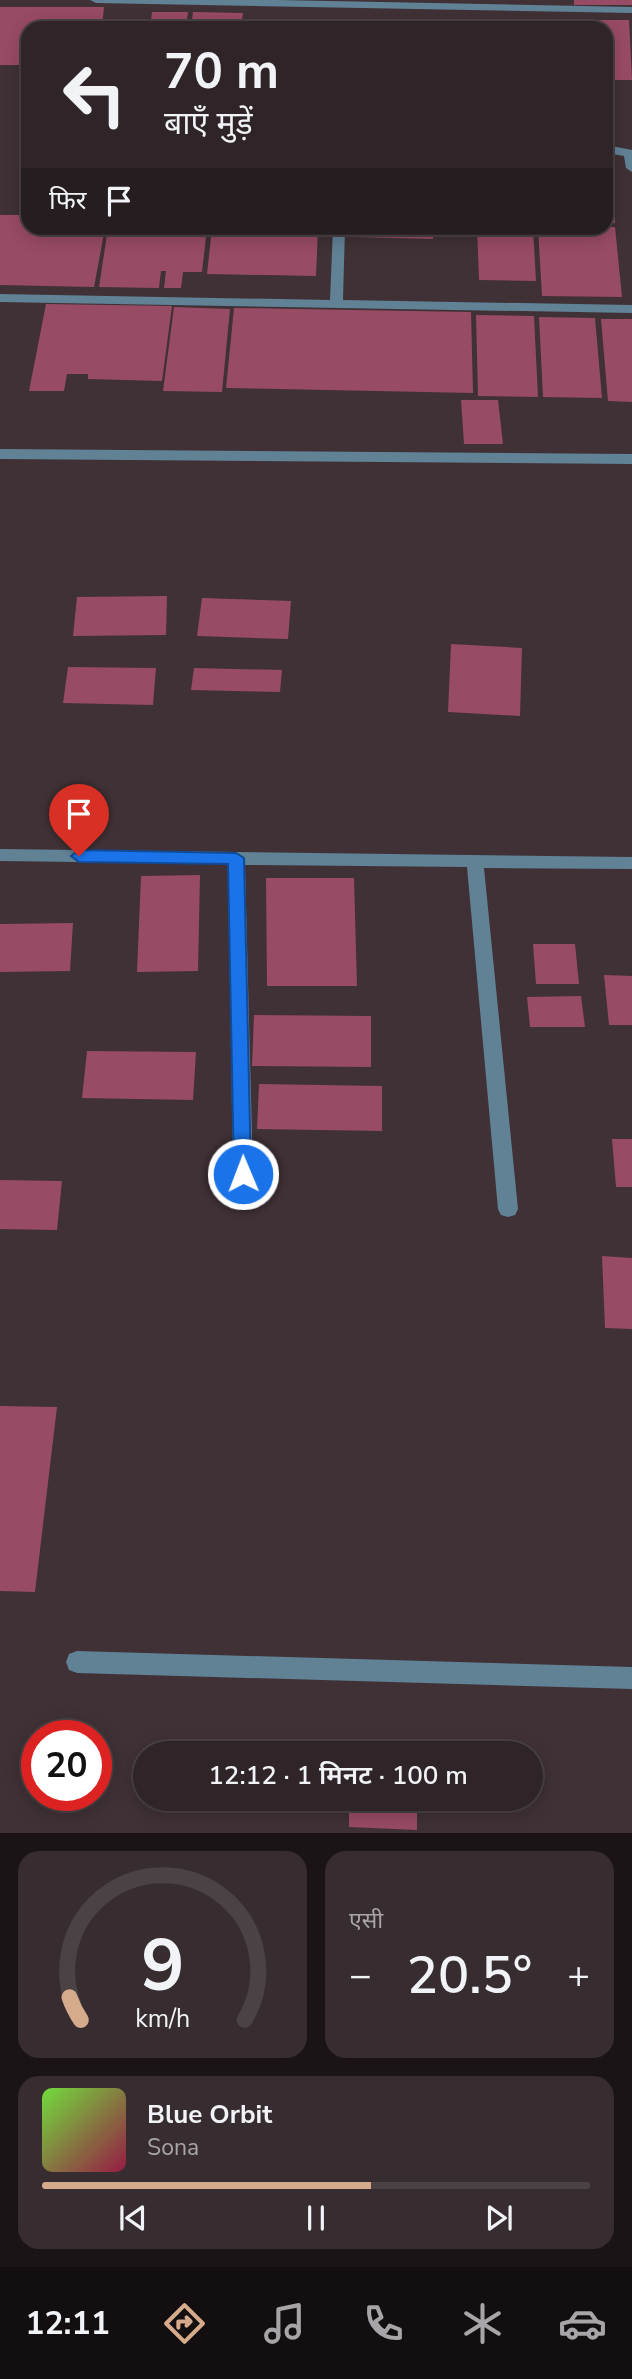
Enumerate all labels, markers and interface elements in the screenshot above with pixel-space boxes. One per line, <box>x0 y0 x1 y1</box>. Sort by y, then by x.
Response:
text: 70 m <box>164 38 279 105</box>
icon: left <box>49 49 140 140</box>
text: बाएँ मुड़ें <box>164 102 253 145</box>
icon: arrive <box>100 182 138 220</box>
text: फिर <box>49 183 86 218</box>
pin <box>49 784 109 856</box>
icon: arrive <box>60 795 98 833</box>
position arrow <box>206 1137 280 1211</box>
speed limit sign: 20 <box>21 1720 112 1811</box>
text: 12:12 · 1 मिनट · 100 m <box>208 1758 468 1793</box>
text: एसी <box>349 1905 383 1936</box>
text: 9 <box>141 1917 184 2017</box>
text: 20.5° <box>407 1940 532 2011</box>
text: − <box>349 1950 372 2001</box>
text: + <box>567 1950 590 2001</box>
text: km/h <box>135 2002 190 2036</box>
text: Blue Orbit <box>147 2097 272 2132</box>
text: Sona <box>147 2132 199 2163</box>
icon: previous <box>114 2199 152 2237</box>
icon: pause <box>297 2199 335 2237</box>
icon: next <box>480 2199 518 2237</box>
icon: directions <box>160 2299 209 2348</box>
icon: music <box>260 2299 309 2348</box>
icon: phone <box>359 2299 408 2348</box>
icon: climate <box>458 2299 507 2348</box>
icon: car <box>558 2299 607 2348</box>
text: 12:11 <box>25 2302 110 2345</box>

